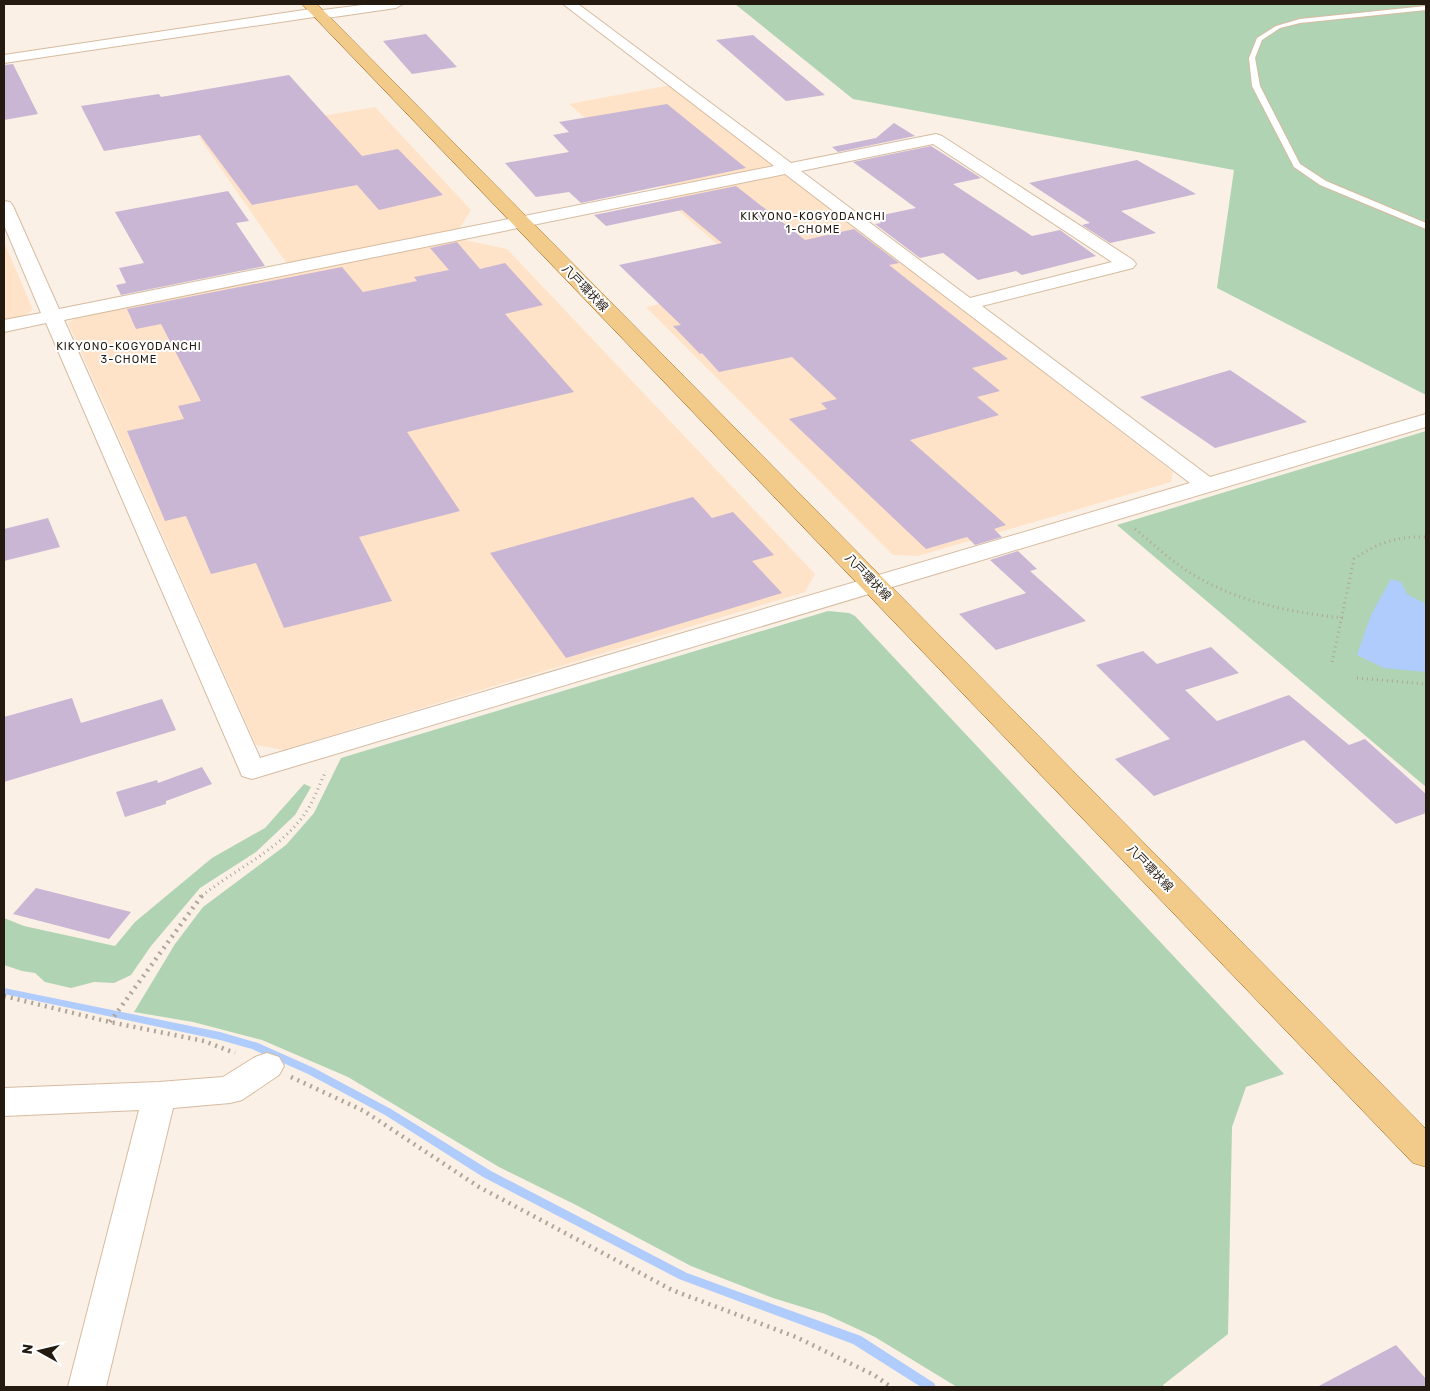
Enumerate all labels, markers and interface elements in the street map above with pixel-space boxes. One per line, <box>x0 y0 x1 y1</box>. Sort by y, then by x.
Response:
district label: KIKYONO-KOGYODANCHI 1-CHOME <box>740 210 886 236</box>
street label: 八戸環状線 <box>559 262 611 314</box>
district label: KIKYONO-KOGYODANCHI 3-CHOME <box>56 340 202 366</box>
street label: 八戸環状線 <box>842 551 894 603</box>
street label: 八戸環状線 <box>1124 842 1176 894</box>
north arrow <box>15 1326 65 1376</box>
text: N <box>19 1343 37 1355</box>

